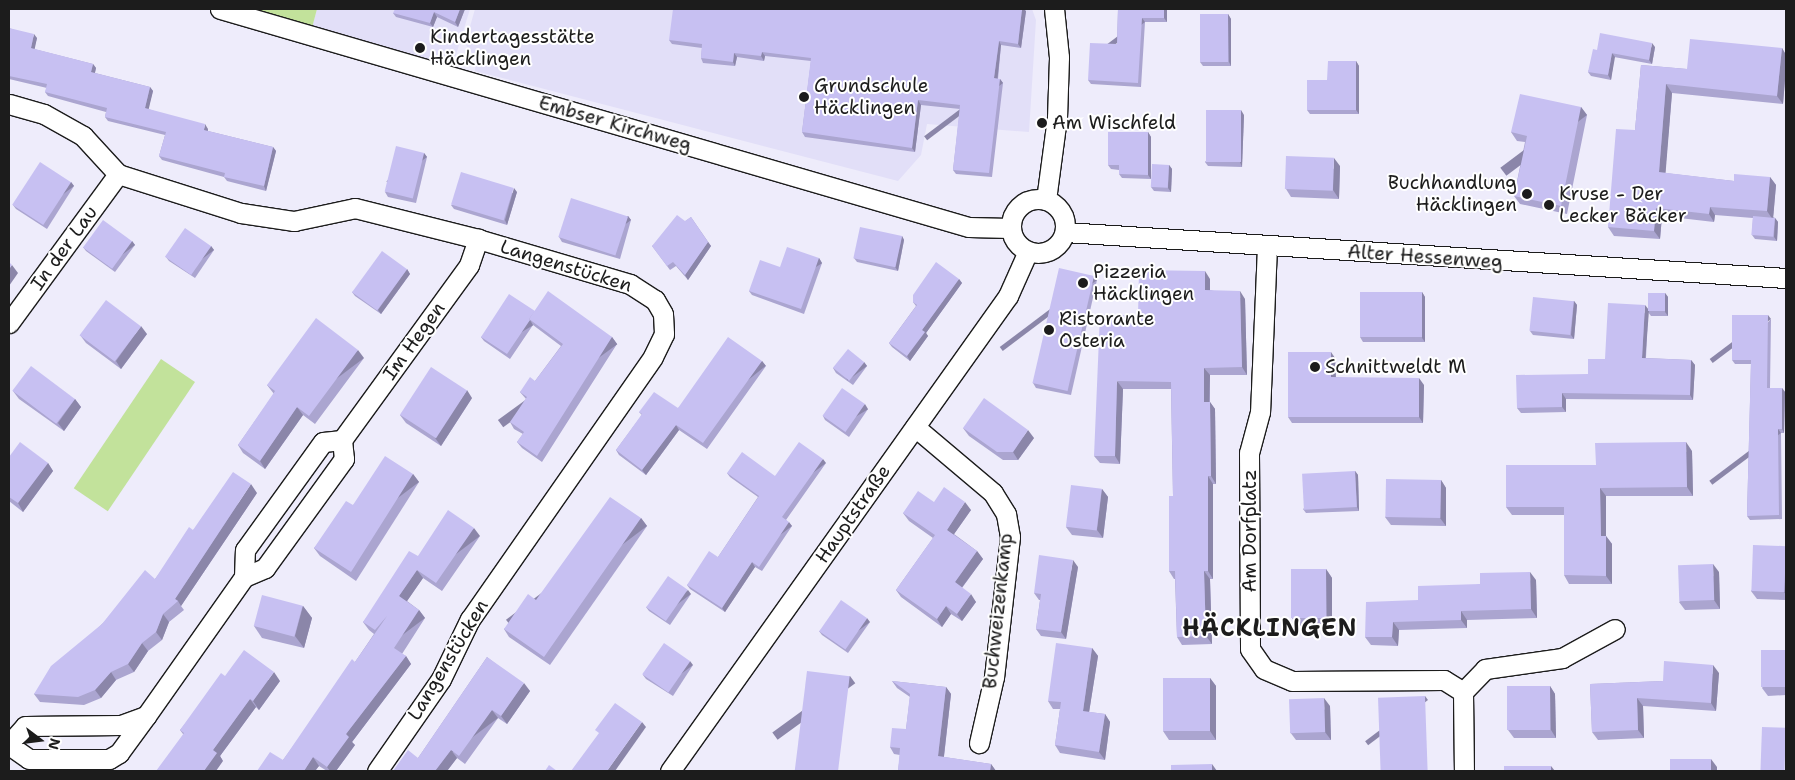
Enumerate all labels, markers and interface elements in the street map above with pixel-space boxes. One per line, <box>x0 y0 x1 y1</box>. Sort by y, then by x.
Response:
place label: Kindertagesstätte Häcklingen <box>430 26 595 70</box>
marker: Kindertagesstätte Häcklingen <box>414 42 426 54</box>
place label: Grundschule Häcklingen <box>814 75 929 119</box>
street label: Embser Kirchweg <box>536 91 694 157</box>
marker: Grundschule Häcklingen <box>798 91 810 103</box>
place label: Am Wischfeld <box>1052 112 1176 134</box>
marker: Am Wischfeld <box>1036 117 1048 129</box>
place label: Buchhandlung Häcklingen <box>1388 172 1517 216</box>
place label: Kruse - Der Lecker Bäcker <box>1559 183 1687 227</box>
marker: Buchhandlung Häcklingen <box>1521 188 1533 200</box>
marker: Kruse - Der Lecker Bäcker <box>1543 199 1555 211</box>
street label: In der Lau <box>26 201 102 295</box>
street label: Langenstücken <box>497 235 635 297</box>
street label: Alter Hessenweg <box>1347 240 1503 274</box>
place label: Pizzeria Häcklingen <box>1093 261 1194 305</box>
marker: Pizzeria Häcklingen <box>1077 277 1089 289</box>
street label: Im Hegen <box>378 298 450 384</box>
place label: Ristorante Osteria <box>1059 308 1155 352</box>
marker: Ristorante Osteria <box>1043 324 1055 336</box>
place label: Schnittweldt M <box>1325 356 1466 378</box>
marker: Schnittweldt M <box>1309 361 1321 373</box>
street label: Hauptstraße <box>811 460 895 568</box>
street label: Am Dorfplatz <box>1239 470 1261 592</box>
street label: Buchweizenkamp <box>978 532 1018 690</box>
street label: Langenstücken <box>403 596 493 724</box>
district label: HÄCKLINGEN <box>1181 615 1359 643</box>
north arrow <box>15 715 65 765</box>
text: N <box>44 736 65 752</box>

